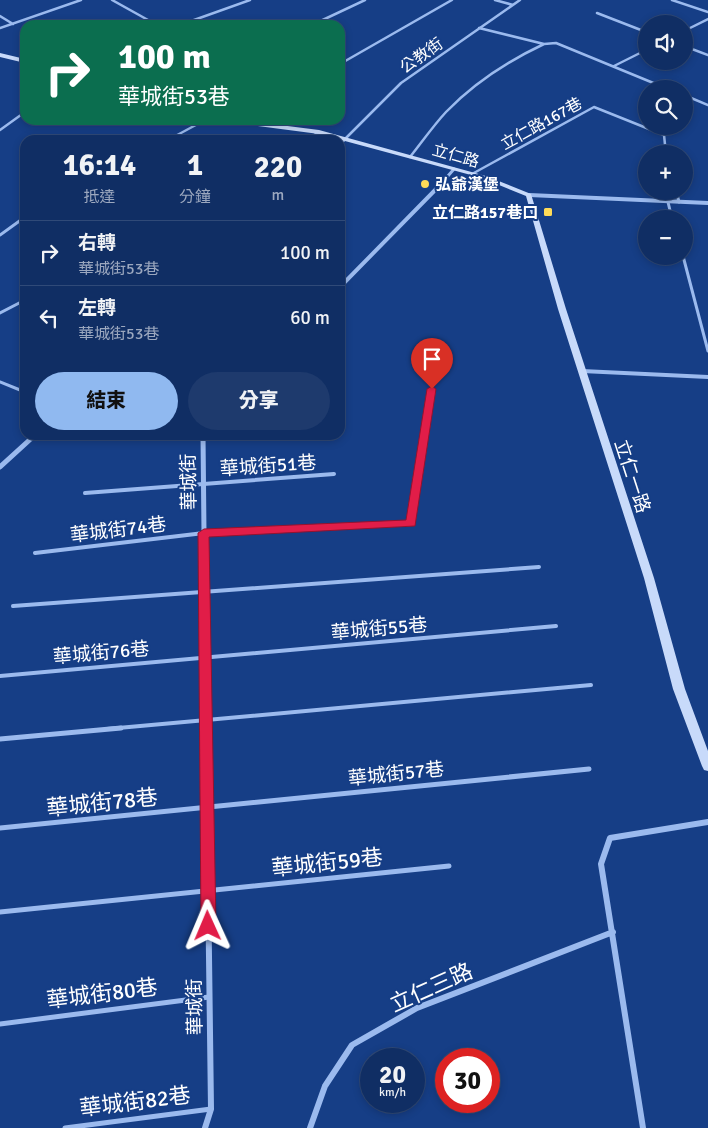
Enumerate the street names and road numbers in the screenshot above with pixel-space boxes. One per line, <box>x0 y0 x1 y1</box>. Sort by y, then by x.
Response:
street label: 公教街 <box>396 34 447 78</box>
street label: 立仁路167巷 <box>497 93 586 154</box>
street label: 立仁路 <box>430 140 482 172</box>
street label: 立仁一路 <box>609 436 655 516</box>
street label: 華城街51巷 <box>219 451 317 481</box>
street label: 華城街 <box>177 453 201 511</box>
street label: 華城街74巷 <box>69 512 167 548</box>
street label: 華城街55巷 <box>330 613 428 645</box>
street label: 華城街76巷 <box>52 637 150 669</box>
street label: 華城街57巷 <box>347 757 445 791</box>
street label: 華城街78巷 <box>45 783 159 822</box>
street label: 華城街59巷 <box>270 843 384 882</box>
street label: 立仁三路 <box>386 957 477 1018</box>
street label: 華城街80巷 <box>45 973 159 1014</box>
street label: 華城街 <box>183 978 207 1036</box>
street label: 華城街82巷 <box>78 1081 192 1122</box>

